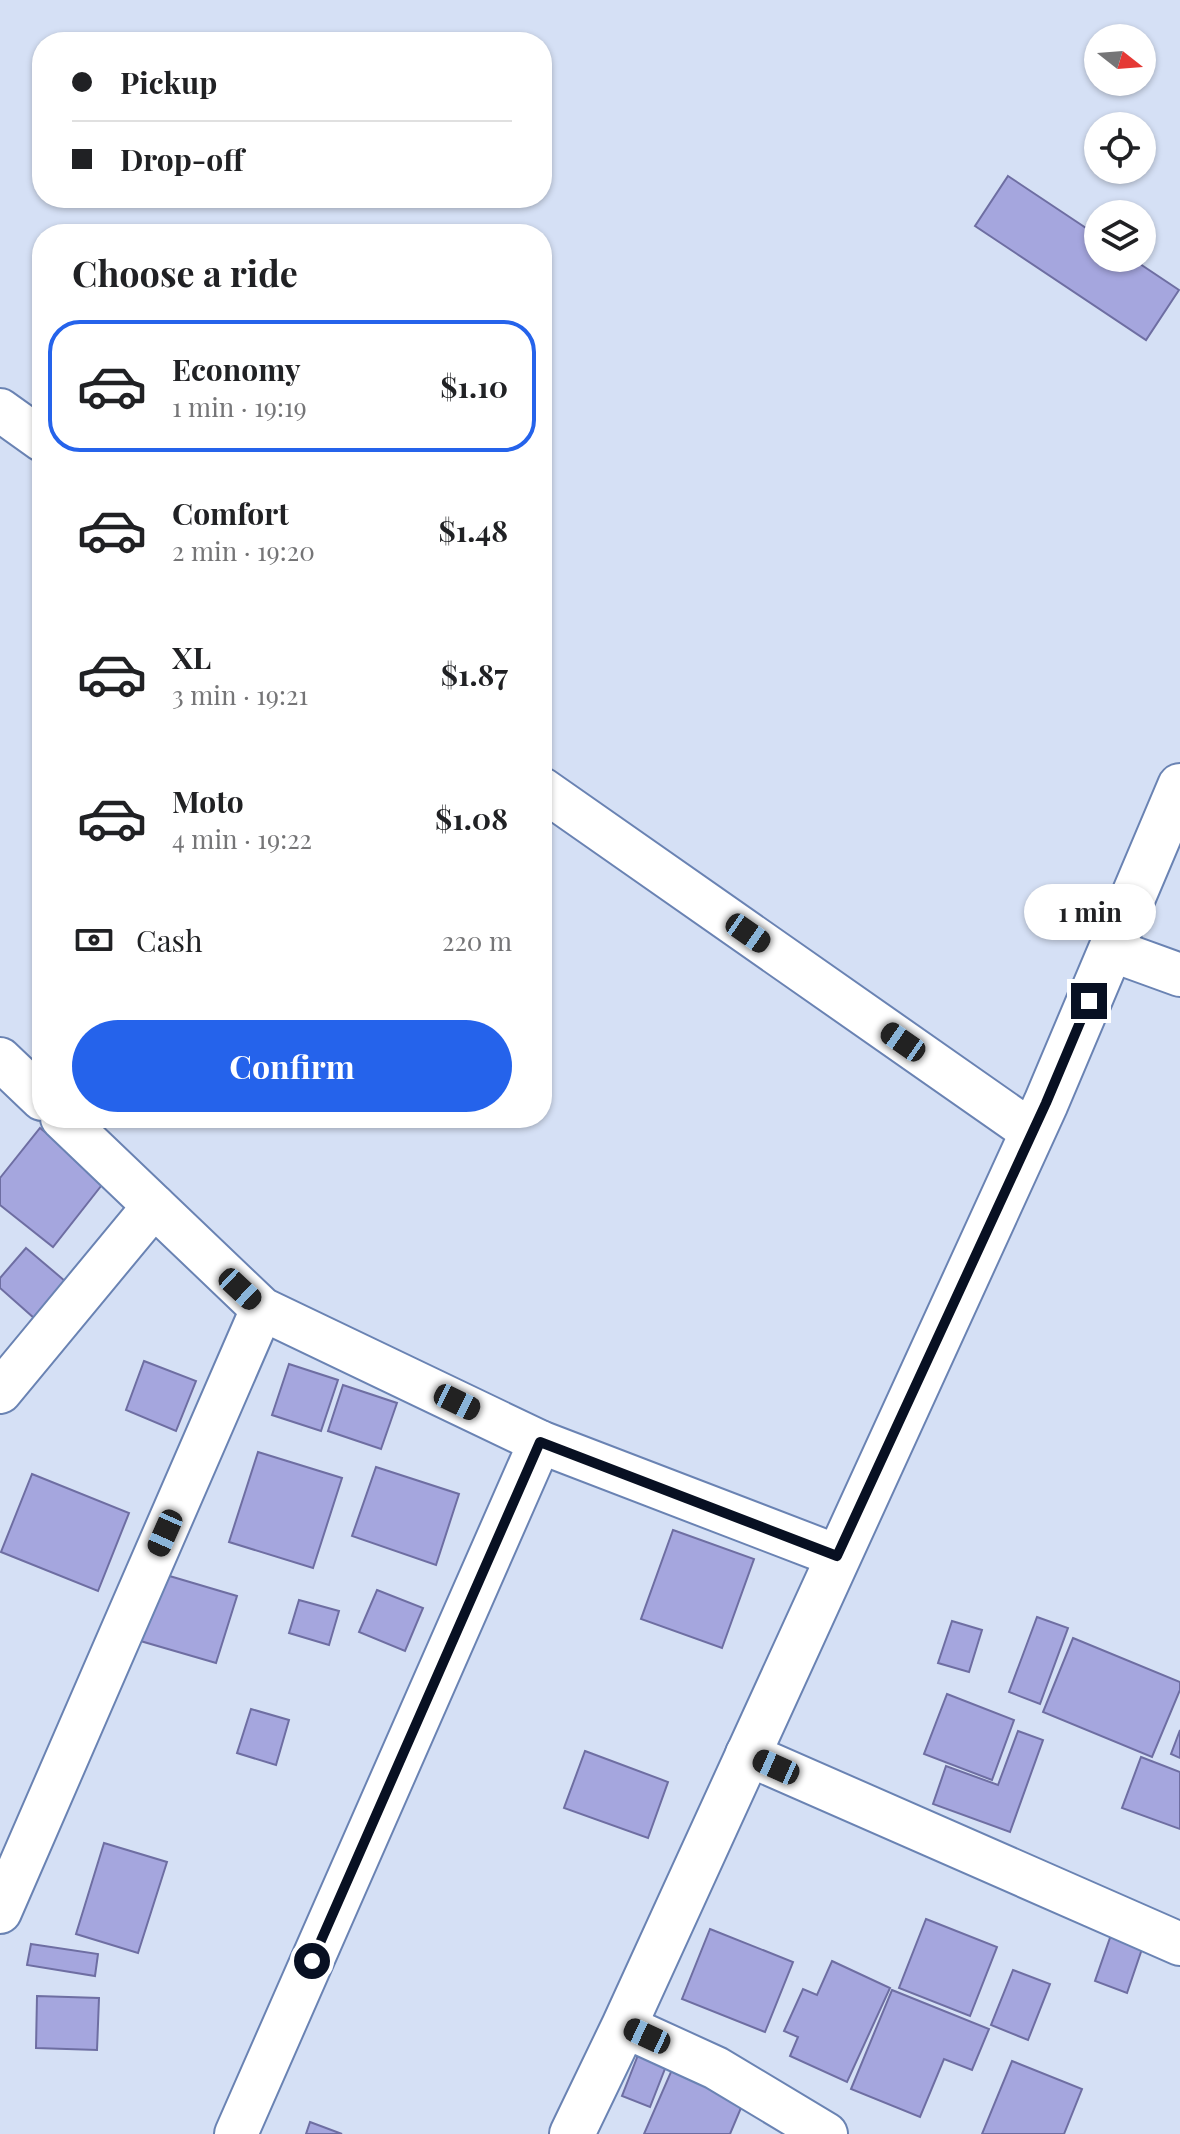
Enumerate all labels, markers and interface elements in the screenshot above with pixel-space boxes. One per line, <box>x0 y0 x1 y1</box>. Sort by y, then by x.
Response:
north arrow <box>1084 24 1156 96</box>
map controls <box>1084 24 1156 272</box>
text: Pickup <box>120 62 217 102</box>
button: locate <box>1084 112 1156 184</box>
text: Drop-off <box>120 139 244 179</box>
button: layers <box>1084 200 1156 272</box>
text: Choose a ride <box>72 248 298 296</box>
text: Economy <box>172 349 301 389</box>
icon: car <box>76 350 148 422</box>
text: $1.10 <box>440 366 508 406</box>
text: 1 min · 19:19 <box>172 389 307 424</box>
text: Comfort <box>172 493 289 533</box>
icon: car <box>76 494 148 566</box>
text: $1.48 <box>439 510 508 550</box>
text: 2 min · 19:20 <box>172 533 315 568</box>
text: XL <box>172 637 211 677</box>
icon: car <box>76 638 148 710</box>
text: $1.87 <box>441 654 508 694</box>
text: 3 min · 19:21 <box>172 677 308 712</box>
text: Moto <box>172 781 244 821</box>
icon: car <box>76 782 148 854</box>
text: $1.08 <box>435 798 508 838</box>
text: 4 min · 19:22 <box>172 821 312 856</box>
callout: 1 min <box>1023 885 1155 941</box>
text: 1 min <box>1058 894 1122 929</box>
car <box>721 909 775 957</box>
icon: cash <box>72 918 116 962</box>
text: Cash <box>136 920 203 960</box>
text: 220 m <box>442 923 512 958</box>
route end <box>1071 983 1107 1019</box>
car <box>876 1018 930 1066</box>
button: Confirm <box>72 1020 512 1112</box>
car <box>214 1264 266 1314</box>
car <box>430 1381 484 1423</box>
car <box>144 1506 186 1560</box>
car <box>749 1746 803 1788</box>
route start <box>294 1943 330 1979</box>
car <box>620 2015 674 2057</box>

